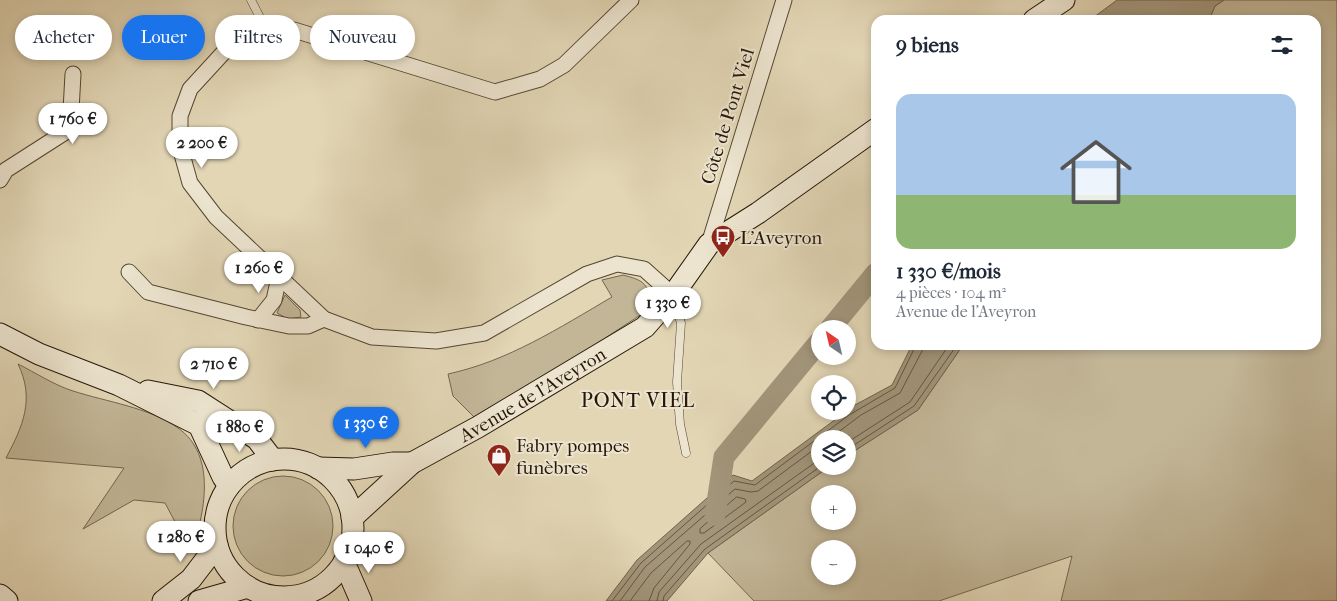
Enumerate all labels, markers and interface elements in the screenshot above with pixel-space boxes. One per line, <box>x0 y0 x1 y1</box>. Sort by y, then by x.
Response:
chip: Acheter <box>15 15 112 60</box>
chip: Louer <box>122 15 205 60</box>
chip: Filtres <box>215 15 300 60</box>
chip: Nouveau <box>310 15 415 60</box>
icon: filters <box>1268 31 1296 59</box>
text: 9 biens <box>896 33 959 57</box>
street label: Côte de Pont Viel <box>697 46 759 187</box>
pin: 1 760 € <box>27 102 119 145</box>
text: 1 760 € <box>49 109 97 128</box>
pin: 2 200 € <box>156 126 248 169</box>
icon: home <box>1051 127 1141 217</box>
text: 2 200 € <box>177 133 227 152</box>
bus stop icon: L'Aveyron <box>710 224 736 258</box>
place label: L'Aveyron <box>740 227 822 249</box>
pin: 1 260 € <box>213 252 305 294</box>
text: 1 260 € <box>235 258 283 277</box>
text: 1 330 €/mois <box>896 259 1001 283</box>
text: 4 pièces · 104 m² <box>896 283 1006 302</box>
pin: 1 330 € <box>622 286 714 329</box>
text: 1 330 € <box>646 293 690 312</box>
text: Avenue de l'Aveyron <box>896 302 1036 321</box>
north arrow <box>811 320 856 365</box>
map controls <box>811 320 856 585</box>
street label: Avenue de l'Aveyron <box>455 343 610 448</box>
pin: 2 710 € <box>168 348 260 390</box>
text: 2 710 € <box>191 354 237 373</box>
button: locate <box>811 375 856 420</box>
district label: PONT VIEL <box>581 389 695 412</box>
pin: 1 330 € <box>320 406 412 449</box>
pin: 1 880 € <box>194 410 286 453</box>
text: 1 330 € <box>344 413 388 432</box>
text: 1 880 € <box>217 417 263 436</box>
button: layers <box>811 430 856 475</box>
place label: Fabry pompes funèbres <box>516 435 629 479</box>
shop icon: Fabry pompes funèbres <box>486 443 512 477</box>
button: + <box>811 485 856 530</box>
pin: 1 280 € <box>135 520 227 563</box>
text: 1 280 € <box>157 527 205 546</box>
pin: 1 040 € <box>323 532 415 574</box>
text: 1 040 € <box>344 538 394 557</box>
button: − <box>811 540 856 585</box>

